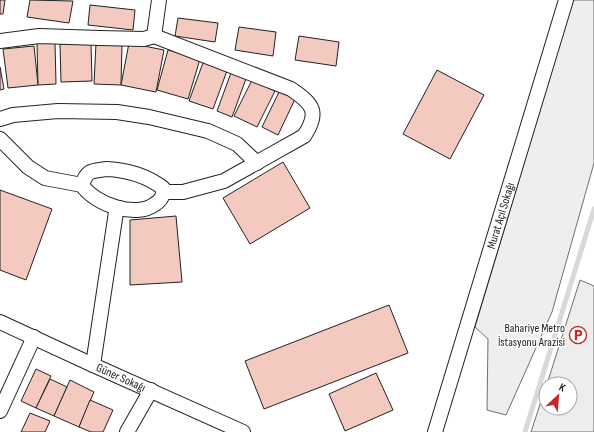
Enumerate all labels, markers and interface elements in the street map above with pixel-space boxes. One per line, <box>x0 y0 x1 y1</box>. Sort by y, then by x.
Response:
street label: Murat Açıl Sokağı <box>484 181 518 251</box>
place label: Bahariye Metro İstasyonu Arazisi <box>498 321 565 350</box>
parking icon: Bahariye Metro İstasyonu Arazisi <box>568 325 588 345</box>
street label: Güner Sokağı <box>94 360 148 396</box>
north arrow <box>538 376 578 416</box>
text: K <box>557 380 568 395</box>

